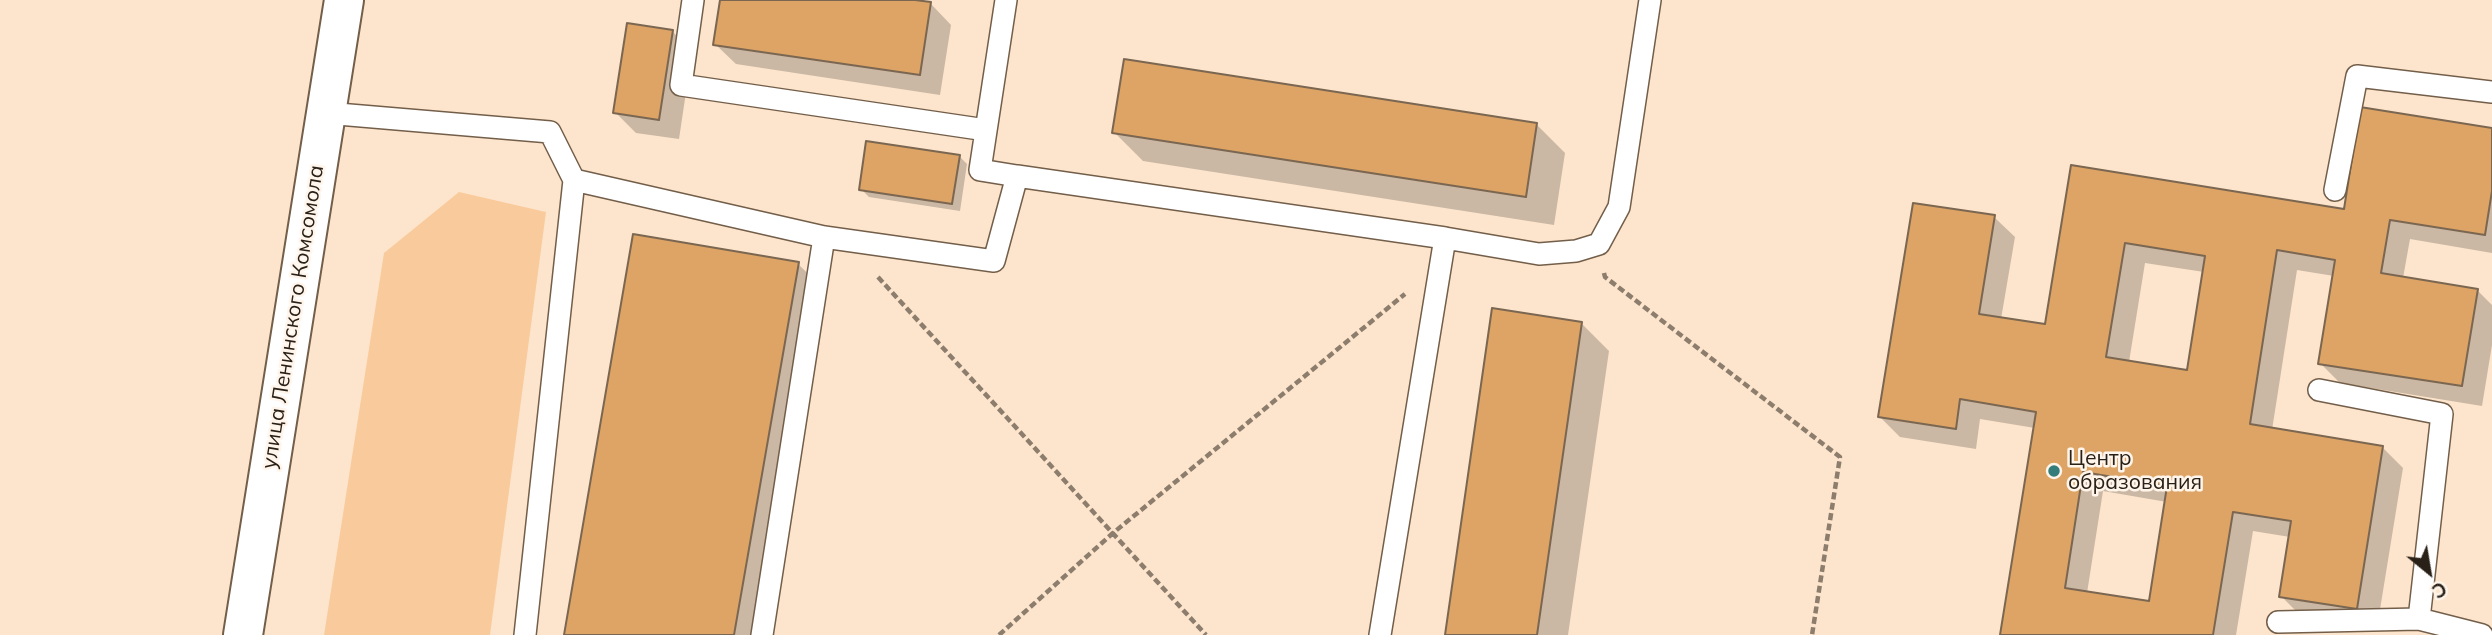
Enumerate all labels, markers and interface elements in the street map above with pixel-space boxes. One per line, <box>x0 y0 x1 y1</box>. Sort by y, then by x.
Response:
street label: улица Ленинского Комсомола <box>257 163 329 471</box>
place label: Центр образования <box>2068 446 2202 496</box>
marker: Центр образования <box>2046 463 2062 479</box>
north arrow <box>2394 537 2464 607</box>
text: С <box>2428 577 2451 604</box>

